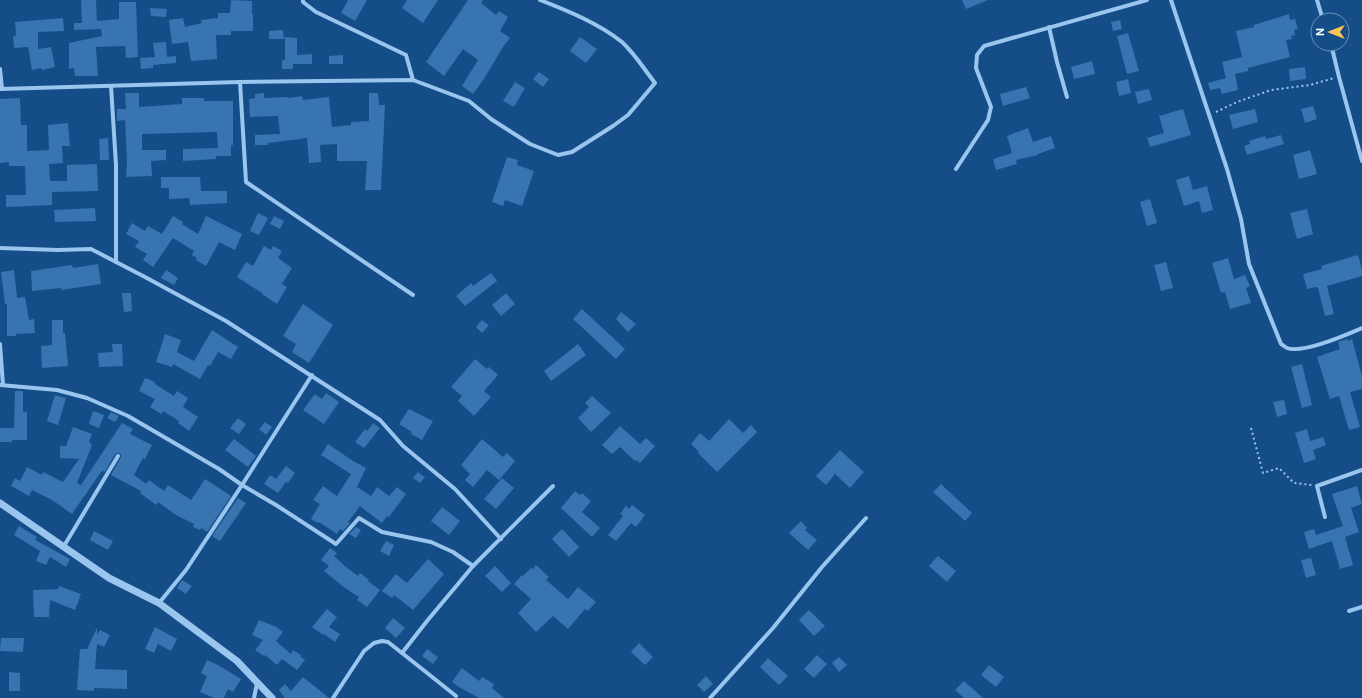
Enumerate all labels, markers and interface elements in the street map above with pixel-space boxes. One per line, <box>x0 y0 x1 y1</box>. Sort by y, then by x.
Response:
north arrow <box>1310 12 1350 52</box>
text: N <box>1313 28 1327 36</box>

